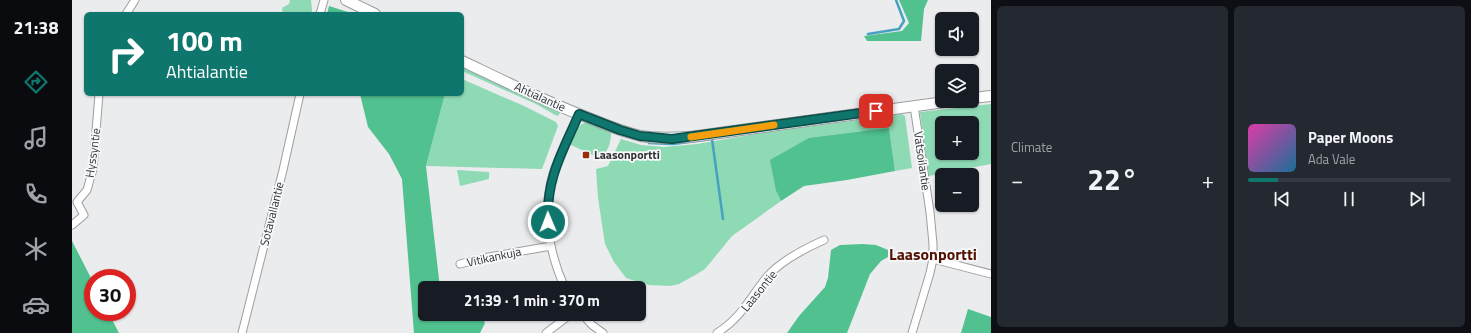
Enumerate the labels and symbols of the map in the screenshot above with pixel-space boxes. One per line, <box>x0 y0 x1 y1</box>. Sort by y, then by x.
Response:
street label: Ahtialantie <box>511 77 569 116</box>
pin <box>859 94 893 128</box>
street label: Hyssyntie <box>80 127 105 179</box>
street label: Vatsoilantie <box>909 130 936 192</box>
place label: Laasonportti <box>594 145 660 164</box>
marker: Laasonportti <box>581 150 591 160</box>
street label: Sotavallantie <box>254 180 289 248</box>
position arrow <box>527 201 569 243</box>
street label: Vitikankuja <box>465 241 523 272</box>
district label: Laasonportti <box>889 242 977 266</box>
street label: Laasontie <box>736 266 781 316</box>
speed limit sign: 30 <box>84 269 136 321</box>

